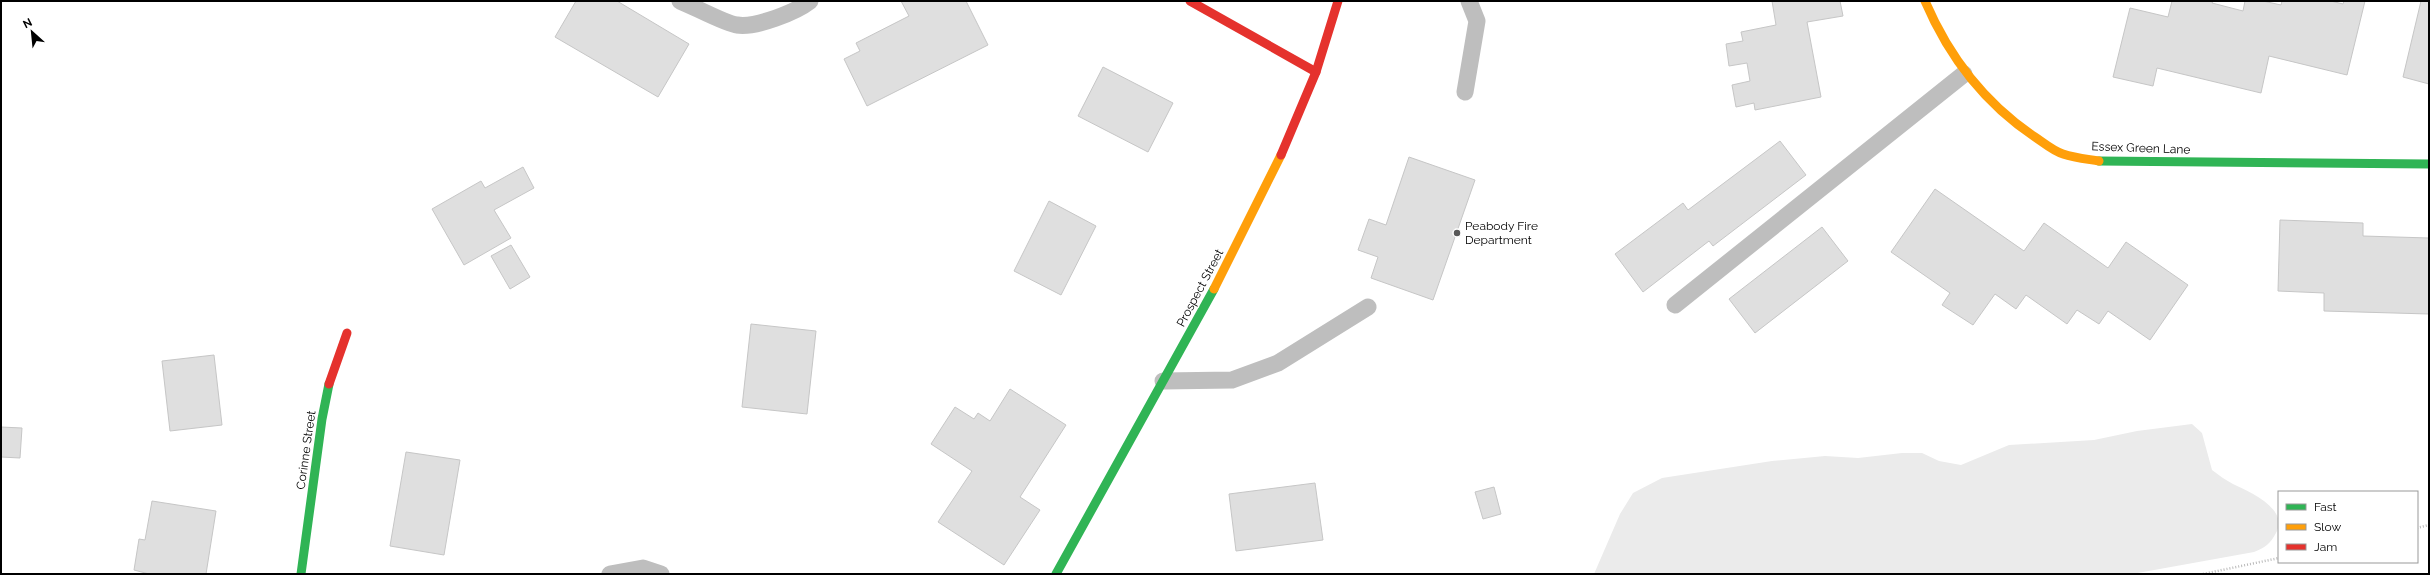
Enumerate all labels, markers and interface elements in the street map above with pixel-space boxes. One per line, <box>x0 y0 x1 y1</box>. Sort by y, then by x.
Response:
north arrow <box>12 12 52 52</box>
text: N <box>21 16 34 31</box>
street label: Essex Green Lane <box>2091 139 2191 157</box>
place label: Peabody Fire Department <box>1465 219 1538 247</box>
marker: Peabody Fire Department <box>1452 228 1462 238</box>
street label: Prospect Street <box>1174 247 1226 329</box>
street label: Corinne Street <box>294 410 318 490</box>
legend <box>2278 491 2418 563</box>
text: Fast <box>2314 500 2337 514</box>
text: Slow <box>2314 520 2341 534</box>
text: Jam <box>2314 540 2337 554</box>

